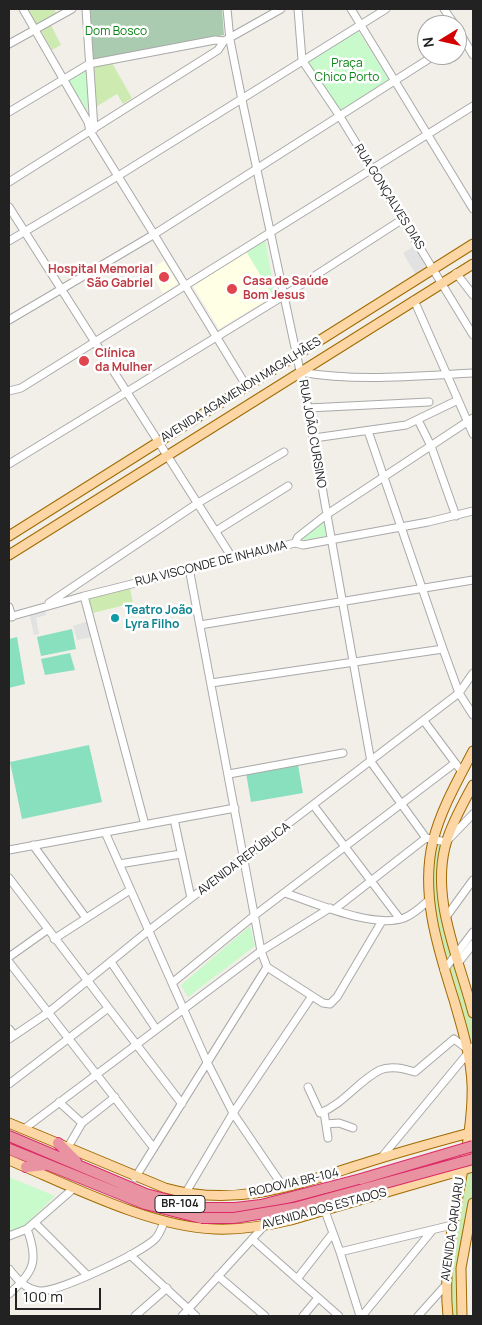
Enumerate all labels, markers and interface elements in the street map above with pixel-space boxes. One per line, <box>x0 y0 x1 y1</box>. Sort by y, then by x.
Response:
north arrow <box>417 15 467 65</box>
park label: Dom Bosco <box>85 25 147 39</box>
text: N <box>418 36 438 49</box>
park label: Praça Chico Porto <box>315 57 379 85</box>
street label: RUA GONÇALVES DIAS <box>351 142 427 252</box>
place label: Hospital Memorial São Gabriel <box>48 263 153 291</box>
marker: Hospital Memorial São Gabriel <box>157 270 171 284</box>
place label: Casa de Saúde Bom Jesus <box>243 275 329 303</box>
marker: Casa de Saúde Bom Jesus <box>225 282 239 296</box>
street label: AVENIDA AGAMENON MAGALHÃES <box>158 334 324 446</box>
place label: Clínica da Mulher <box>95 347 152 375</box>
marker: Clínica da Mulher <box>77 354 91 368</box>
street label: RUA JOÃO CURSINO <box>295 379 329 489</box>
street label: RUA VISCONDE DE INHAUMA <box>134 538 288 590</box>
place label: Teatro João Lyra Filho <box>125 604 193 632</box>
marker: Teatro João Lyra Filho <box>109 612 121 624</box>
street label: AVENIDA REPÚBLICA <box>195 820 293 898</box>
street label: RODOVIA BR-104 <box>248 1166 340 1200</box>
street label: AVENIDA CARUARU <box>439 1176 467 1282</box>
street label: AVENIDA DOS ESTADOS <box>260 1185 388 1233</box>
road number: BR-104 <box>155 1196 205 1212</box>
scale bar <box>18 1278 104 1310</box>
text: 100 m <box>23 1286 63 1307</box>

